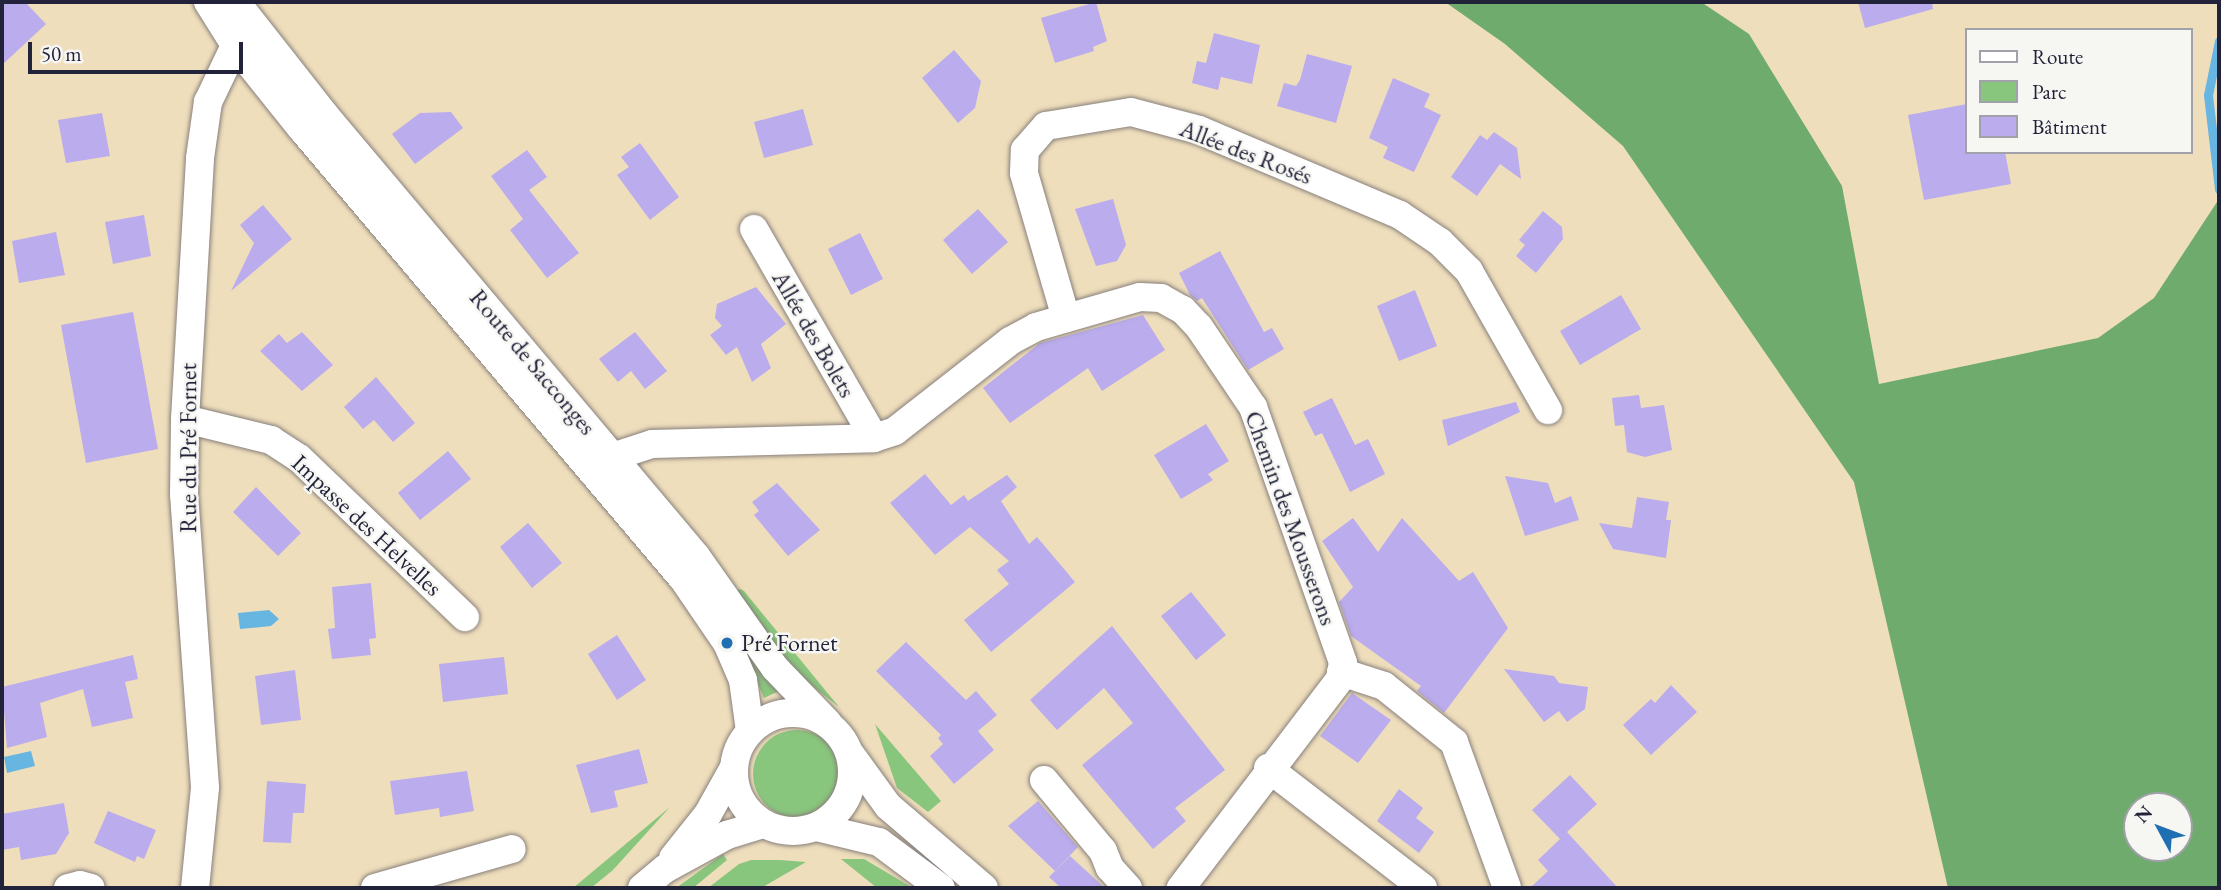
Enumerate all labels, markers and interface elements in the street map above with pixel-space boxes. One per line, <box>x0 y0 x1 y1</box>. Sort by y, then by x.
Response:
scale bar <box>32 28 247 72</box>
legend <box>1966 28 2193 154</box>
text: 50 m <box>41 40 82 67</box>
text: Route <box>2032 43 2083 70</box>
text: Parc <box>2032 78 2066 105</box>
text: Bâtiment <box>2032 113 2107 140</box>
street label: Allée des Rosés <box>1176 114 1316 190</box>
street label: Allée des Bolets <box>766 266 862 402</box>
street label: Route de Sacconges <box>464 283 602 441</box>
street label: Rue du Pré Fornet <box>174 363 202 533</box>
street label: Chemin des Mousserons <box>1239 407 1343 629</box>
street label: Impasse des Helvelles <box>286 448 448 602</box>
place label: Pré Fornet <box>741 629 837 657</box>
marker: Pré Fornet <box>719 635 735 651</box>
north arrow <box>2123 792 2193 862</box>
text: N <box>2129 800 2158 828</box>

